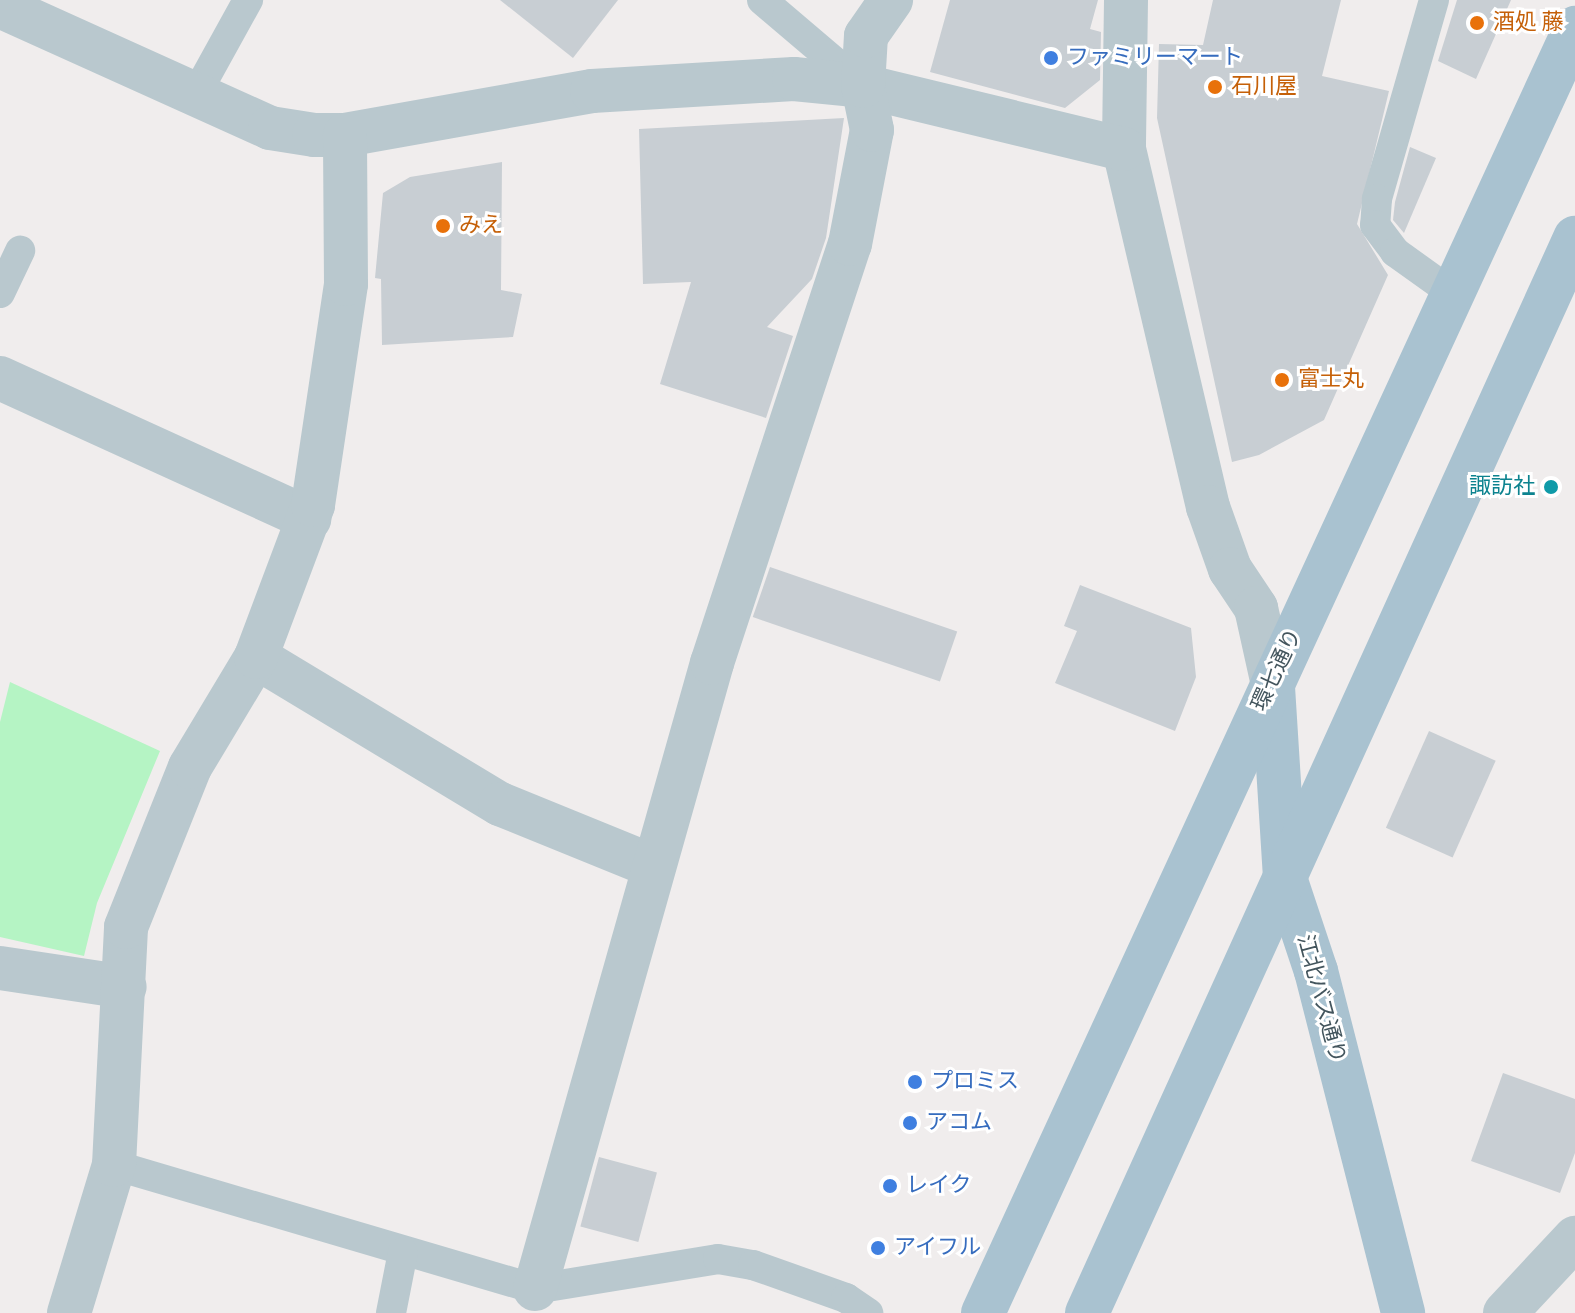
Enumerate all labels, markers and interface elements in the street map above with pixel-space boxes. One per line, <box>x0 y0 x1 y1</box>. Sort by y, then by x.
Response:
place label: 酒処 藤 <box>1493 10 1563 36</box>
marker: 酒処 藤 <box>1468 14 1486 32</box>
place label: ファミリーマート <box>1067 45 1243 71</box>
marker: ファミリーマート <box>1042 49 1060 67</box>
place label: 石川屋 <box>1231 74 1297 100</box>
marker: 石川屋 <box>1206 78 1224 96</box>
place label: みえ <box>459 213 503 239</box>
marker: みえ <box>434 217 452 235</box>
place label: 富士丸 <box>1298 367 1364 393</box>
marker: 富士丸 <box>1273 371 1291 389</box>
place label: 諏訪社 <box>1469 474 1535 500</box>
marker: 諏訪社 <box>1542 478 1560 496</box>
street label: 環七通り <box>1246 625 1308 715</box>
street label: 江北バス通り <box>1291 932 1351 1066</box>
place label: プロミス <box>931 1069 1019 1095</box>
marker: プロミス <box>906 1073 924 1091</box>
place label: アコム <box>926 1110 992 1136</box>
marker: アコム <box>901 1114 919 1132</box>
place label: レイク <box>906 1173 972 1199</box>
marker: レイク <box>881 1177 899 1195</box>
place label: アイフル <box>894 1235 982 1261</box>
marker: アイフル <box>869 1239 887 1257</box>

